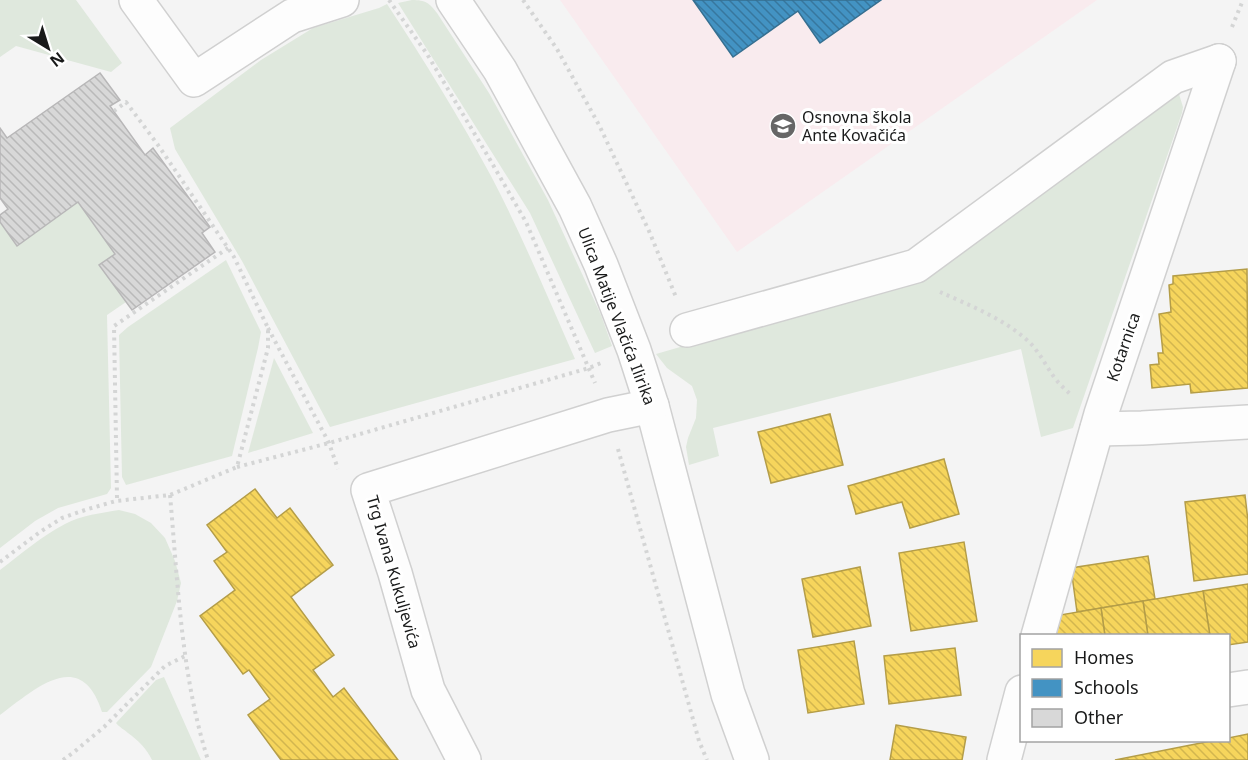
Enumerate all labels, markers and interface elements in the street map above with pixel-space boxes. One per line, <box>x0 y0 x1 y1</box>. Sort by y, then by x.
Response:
north arrow <box>18 18 78 78</box>
text: N <box>45 47 69 72</box>
place label: Osnovna škola Ante Kovačića <box>802 106 912 146</box>
school or university icon: Osnovna škola Ante Kovačića <box>768 111 798 141</box>
street label: Ulica Matije Vlačića Ilirika <box>573 224 661 408</box>
street label: Kotarnica <box>1101 310 1145 384</box>
street label: Trg Ivana Kukuljevića <box>362 493 426 651</box>
legend <box>1020 634 1230 742</box>
text: Homes <box>1074 645 1134 669</box>
text: Schools <box>1074 675 1139 699</box>
text: Other <box>1074 705 1124 729</box>

